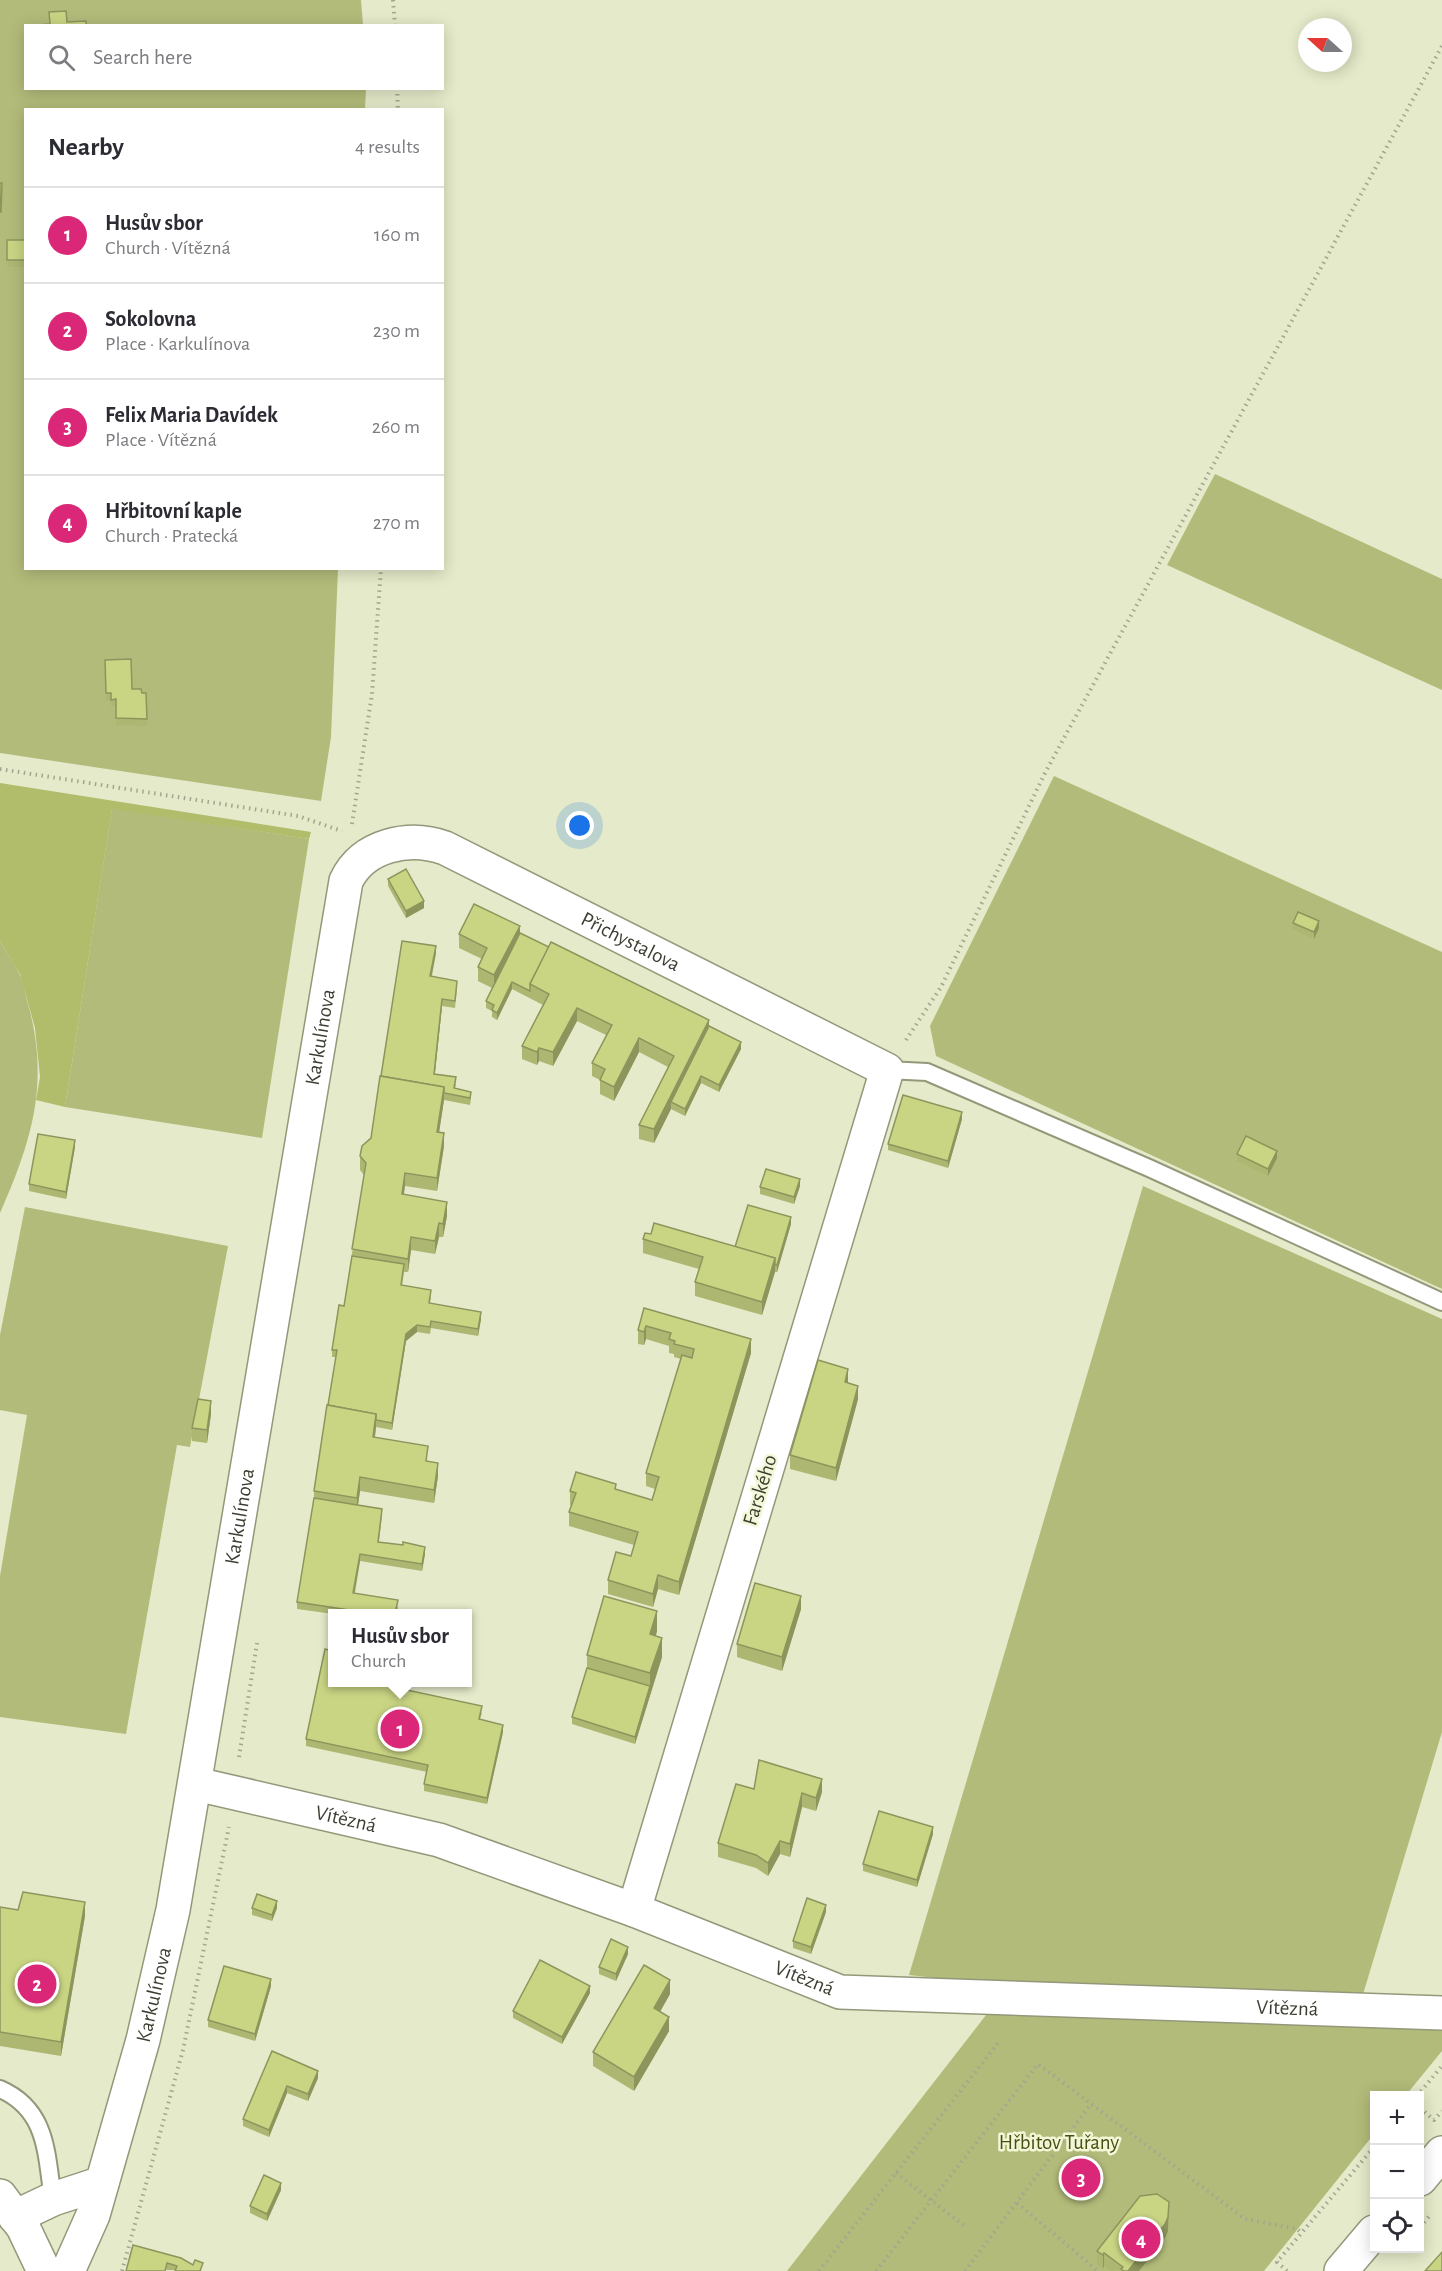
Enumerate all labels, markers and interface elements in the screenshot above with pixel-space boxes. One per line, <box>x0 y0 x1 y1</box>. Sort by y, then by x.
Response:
north arrow <box>1298 18 1352 72</box>
search box <box>24 24 444 90</box>
icon: search <box>45 41 78 74</box>
text: Search here <box>93 46 192 68</box>
text: Nearby <box>48 134 124 160</box>
text: 4 results <box>355 137 420 157</box>
text: Husův sbor <box>105 212 203 234</box>
text: 1 <box>64 225 71 245</box>
text: 160 m <box>374 225 420 245</box>
text: Church · Vítězná <box>105 238 231 258</box>
text: Sokolovna <box>105 308 196 330</box>
text: 2 <box>63 321 72 341</box>
text: 230 m <box>373 321 420 341</box>
text: Place · Karkulínova <box>105 334 250 354</box>
text: Felix Maria Davídek <box>105 404 278 426</box>
text: 3 <box>63 417 72 437</box>
text: 260 m <box>372 417 420 437</box>
text: Place · Vítězná <box>105 430 217 450</box>
text: Hřbitovní kaple <box>105 500 242 522</box>
text: 4 <box>62 513 73 533</box>
text: 270 m <box>373 513 420 533</box>
text: Church · Pratecká <box>105 526 238 546</box>
your location <box>565 811 594 840</box>
street label: Přichystalova <box>578 908 684 975</box>
street label: Karkulínova <box>301 987 338 1087</box>
street label: Farského <box>739 1452 781 1528</box>
street label: Karkulínova <box>221 1466 258 1566</box>
popup <box>328 1609 472 1687</box>
text: Husův sbor <box>351 1625 449 1647</box>
text: Church <box>351 1651 406 1671</box>
pin: 1 <box>380 1706 420 1752</box>
street label: Vítězná <box>313 1801 379 1836</box>
street label: Karkulínova <box>132 1944 175 2044</box>
street label: Vítězná <box>772 1957 838 1999</box>
pin: 2 <box>18 1962 57 2006</box>
street label: Vítězná <box>1256 1996 1319 2019</box>
map controls <box>1370 2091 1424 2253</box>
button: + <box>1370 2091 1424 2145</box>
park label: Hřbitov Tuřany <box>999 2132 1119 2153</box>
button: − <box>1370 2145 1424 2199</box>
pin: 3 <box>1062 2156 1100 2200</box>
button: locate <box>1370 2199 1424 2253</box>
pin: 4 <box>1122 2216 1160 2262</box>

